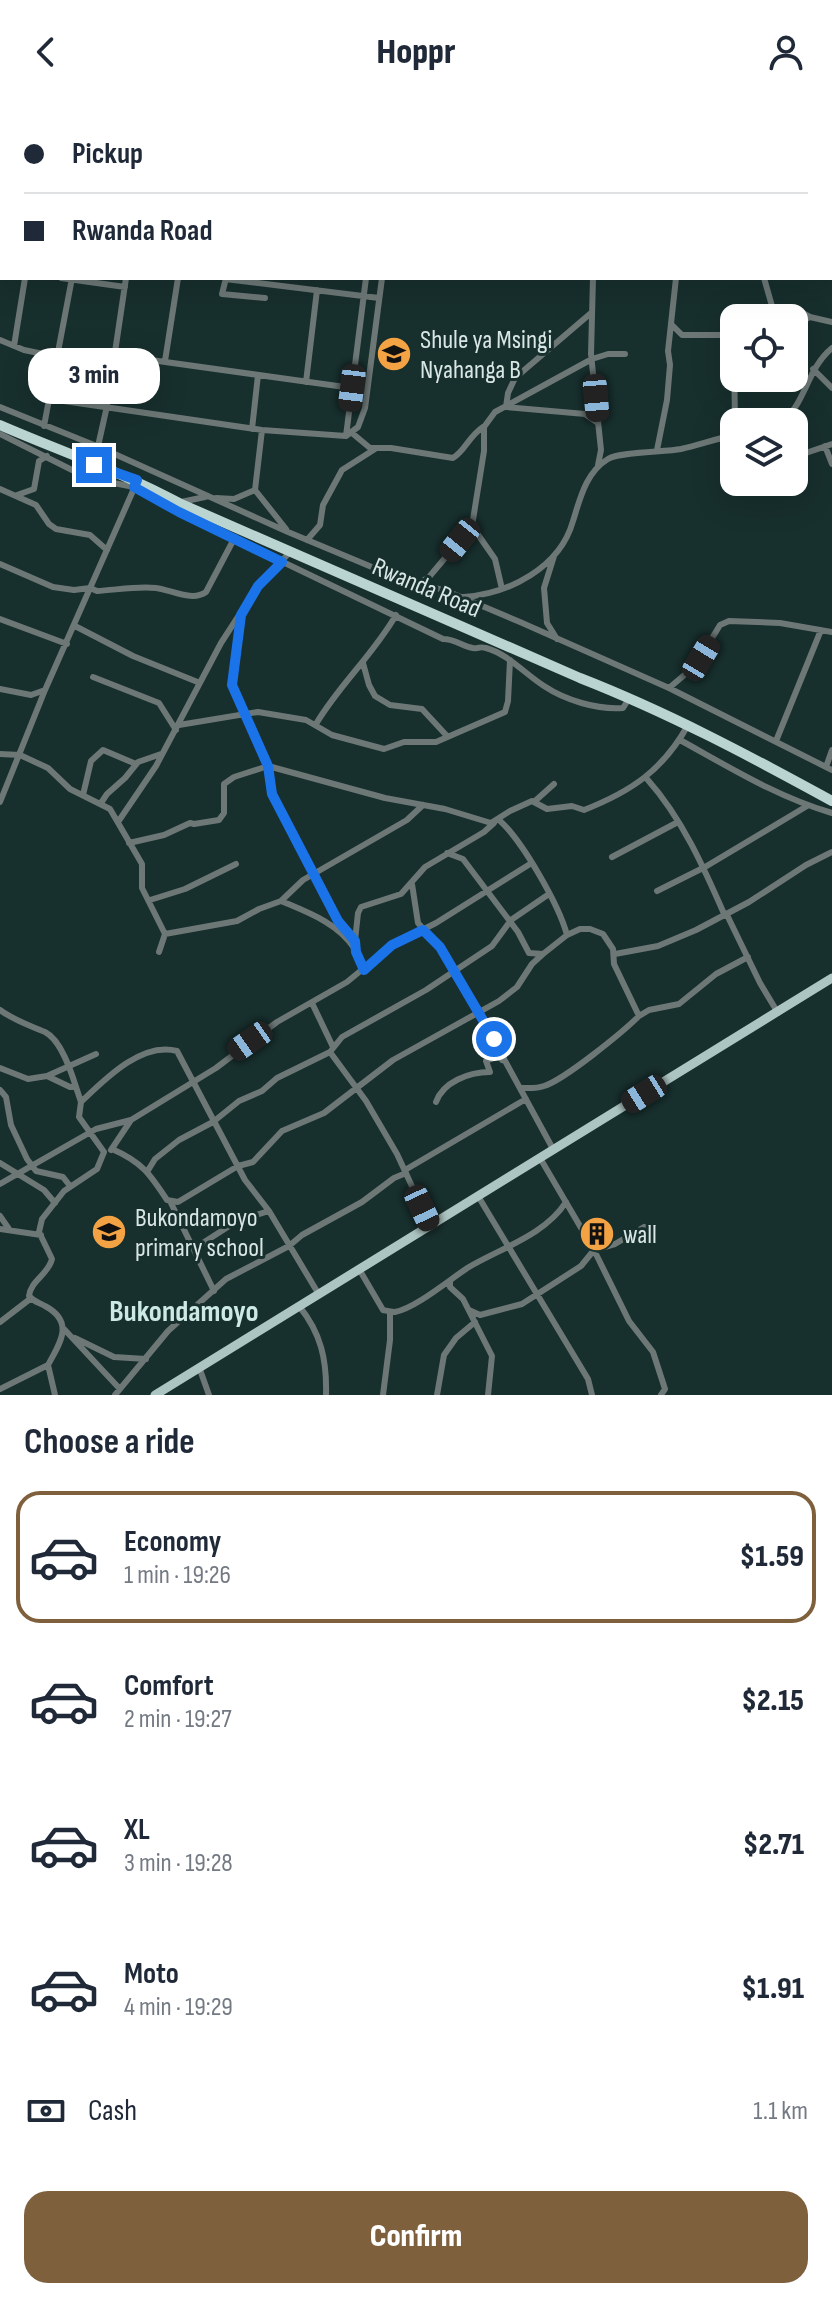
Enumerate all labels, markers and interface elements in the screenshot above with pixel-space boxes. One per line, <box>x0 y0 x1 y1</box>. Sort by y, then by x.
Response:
icon: back <box>24 30 68 74</box>
icon: person <box>764 30 808 74</box>
text: Hoppr <box>377 31 455 74</box>
text: Pickup <box>72 136 143 172</box>
text: Rwanda Road <box>72 213 212 249</box>
map controls <box>720 304 808 496</box>
button: locate <box>720 304 808 392</box>
place label: Shule ya Msingi Nyahanga B <box>420 325 552 386</box>
school or university icon: Shule ya Msingi Nyahanga B <box>375 335 413 373</box>
callout: 3 min <box>28 349 160 405</box>
text: 3 min <box>69 360 119 391</box>
car <box>337 363 367 413</box>
car <box>582 373 610 423</box>
button: layers <box>720 408 808 496</box>
route end <box>76 447 112 483</box>
car <box>436 514 484 566</box>
street label: Rwanda Road <box>367 552 485 625</box>
car <box>678 631 724 685</box>
car <box>223 1017 277 1065</box>
route start <box>476 1021 512 1057</box>
car <box>617 1071 671 1117</box>
car <box>401 1181 443 1235</box>
place label: Bukondamoyo primary school <box>135 1203 264 1264</box>
school or university icon: Bukondamoyo primary school <box>90 1213 128 1251</box>
building icon: wall <box>578 1215 616 1253</box>
place label: wall <box>623 1220 657 1251</box>
district label: Bukondamoyo <box>109 1294 259 1330</box>
text: Choose a ride <box>24 1421 195 1464</box>
icon: car <box>28 1521 100 1593</box>
text: Economy <box>124 1524 221 1560</box>
text: $1.59 <box>740 1539 804 1575</box>
text: 1 min · 19:26 <box>124 1560 231 1591</box>
icon: car <box>28 1665 100 1737</box>
text: Comfort <box>124 1668 214 1704</box>
text: $2.15 <box>741 1683 804 1719</box>
text: 2 min · 19:27 <box>124 1704 232 1735</box>
icon: car <box>28 1809 100 1881</box>
text: XL <box>124 1812 150 1848</box>
text: $2.71 <box>743 1827 804 1863</box>
text: 3 min · 19:28 <box>124 1848 233 1879</box>
icon: car <box>28 1953 100 2025</box>
text: Moto <box>124 1956 179 1992</box>
text: $1.91 <box>742 1971 804 2007</box>
text: 4 min · 19:29 <box>124 1992 233 2023</box>
icon: cash <box>24 2089 68 2133</box>
text: Cash <box>88 2093 137 2129</box>
text: 1.1 km <box>753 2096 808 2127</box>
button: Confirm <box>24 2191 808 2283</box>

